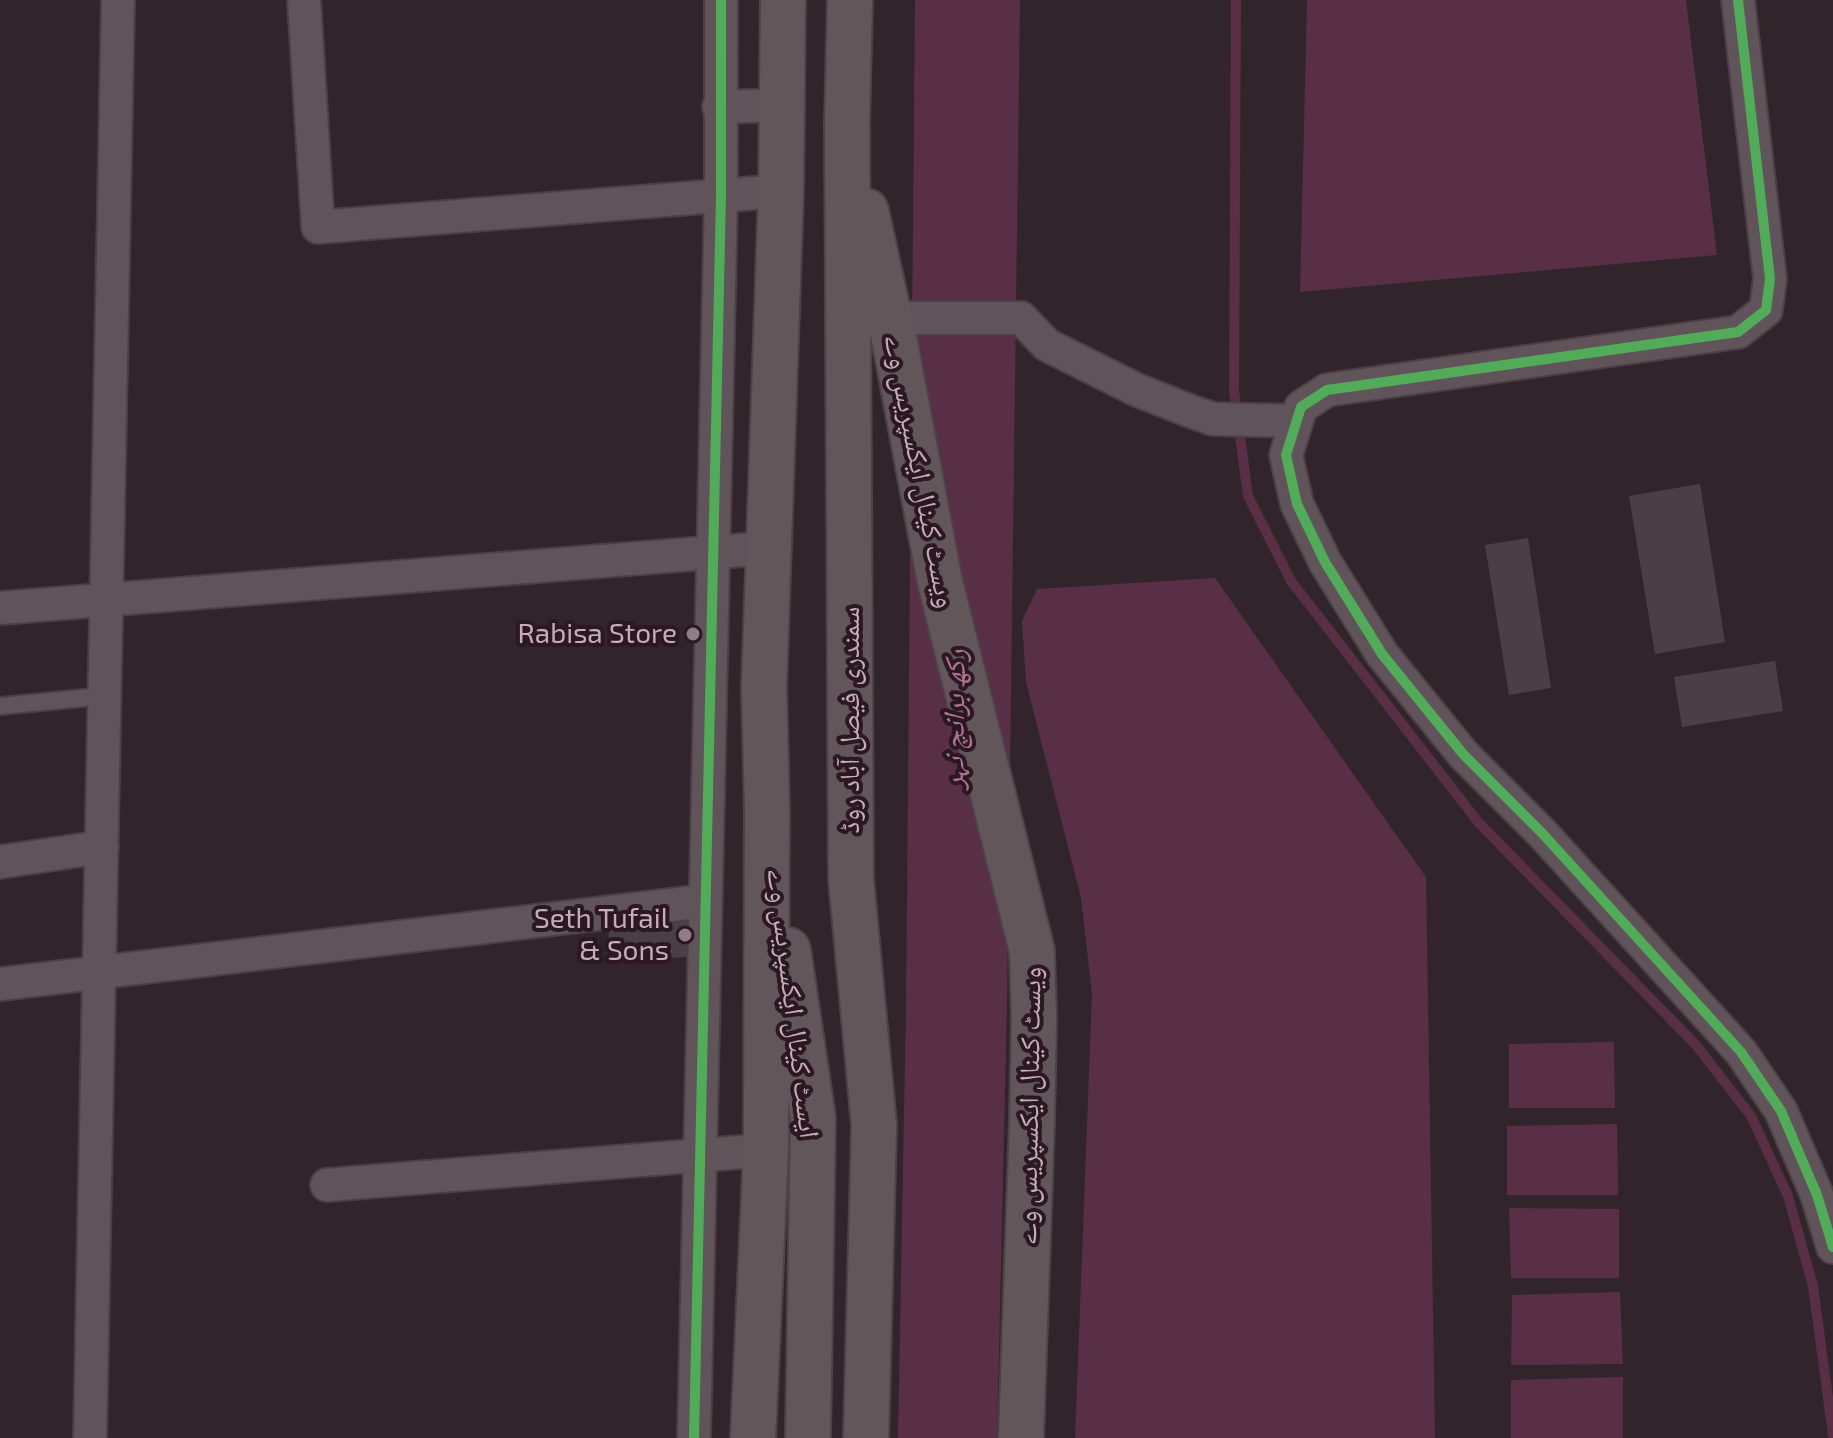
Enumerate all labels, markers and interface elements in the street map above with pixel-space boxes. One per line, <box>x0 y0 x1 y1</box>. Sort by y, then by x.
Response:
street label: ویسٹ کینال ایکسپریس وے <box>877 331 963 611</box>
street label: سمندری فیصل آباد روڈ <box>833 607 867 833</box>
place label: Rabisa Store <box>518 617 677 651</box>
marker: Rabisa Store <box>684 625 702 643</box>
water label: رکھ برانچ نہر <box>935 649 973 789</box>
street label: ایسٹ کینال ایکسپریس وے <box>760 866 826 1140</box>
place label: Seth Tufail & Sons <box>534 902 669 968</box>
marker: Seth Tufail & Sons <box>676 926 694 944</box>
street label: ویسٹ کینال ایکسپریس وے <box>1010 967 1048 1245</box>

